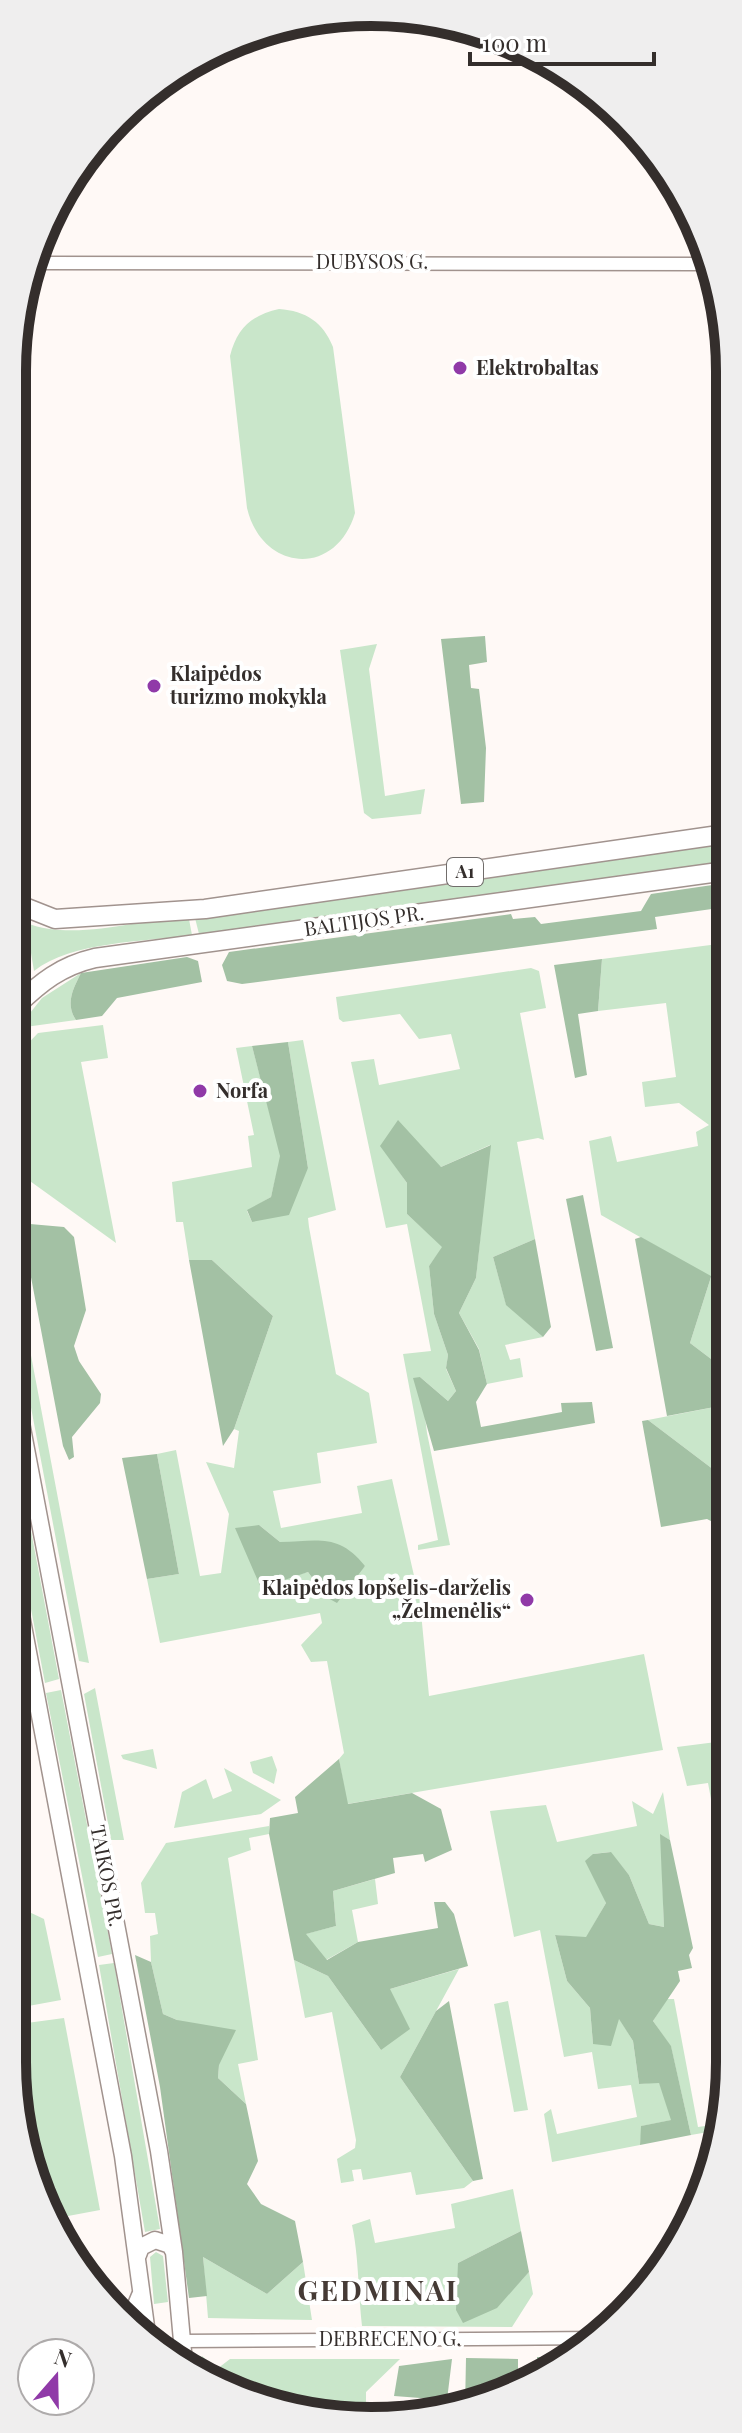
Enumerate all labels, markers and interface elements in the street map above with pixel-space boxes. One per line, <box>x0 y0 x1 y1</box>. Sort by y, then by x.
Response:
scale bar <box>470 16 654 66</box>
text: 100 m <box>482 26 547 58</box>
street label: DUBYSOS G. <box>316 247 428 274</box>
place label: Elektrobaltas <box>476 353 599 380</box>
marker: Elektrobaltas <box>451 359 469 377</box>
place label: Klaipėdos turizmo mokykla <box>169 659 327 709</box>
marker: Klaipėdos turizmo mokykla <box>145 677 163 695</box>
road number: A1 <box>447 858 483 886</box>
street label: BALTIJOS PR. <box>302 898 425 941</box>
place label: Norfa <box>216 1076 269 1103</box>
marker: Norfa <box>191 1082 209 1100</box>
place label: Klaipėdos lopšelis-darželis „Želmenėlis“ <box>262 1573 511 1623</box>
marker: Klaipėdos lopšelis-darželis „Želmenėlis“ <box>518 1591 536 1609</box>
street label: TAIKOS PR. <box>85 1823 132 1929</box>
district label: GEDMINAI <box>298 2271 458 2308</box>
street label: DEBRECENO G. <box>319 2324 461 2351</box>
north arrow <box>16 2337 96 2417</box>
text: N <box>51 2340 76 2374</box>

